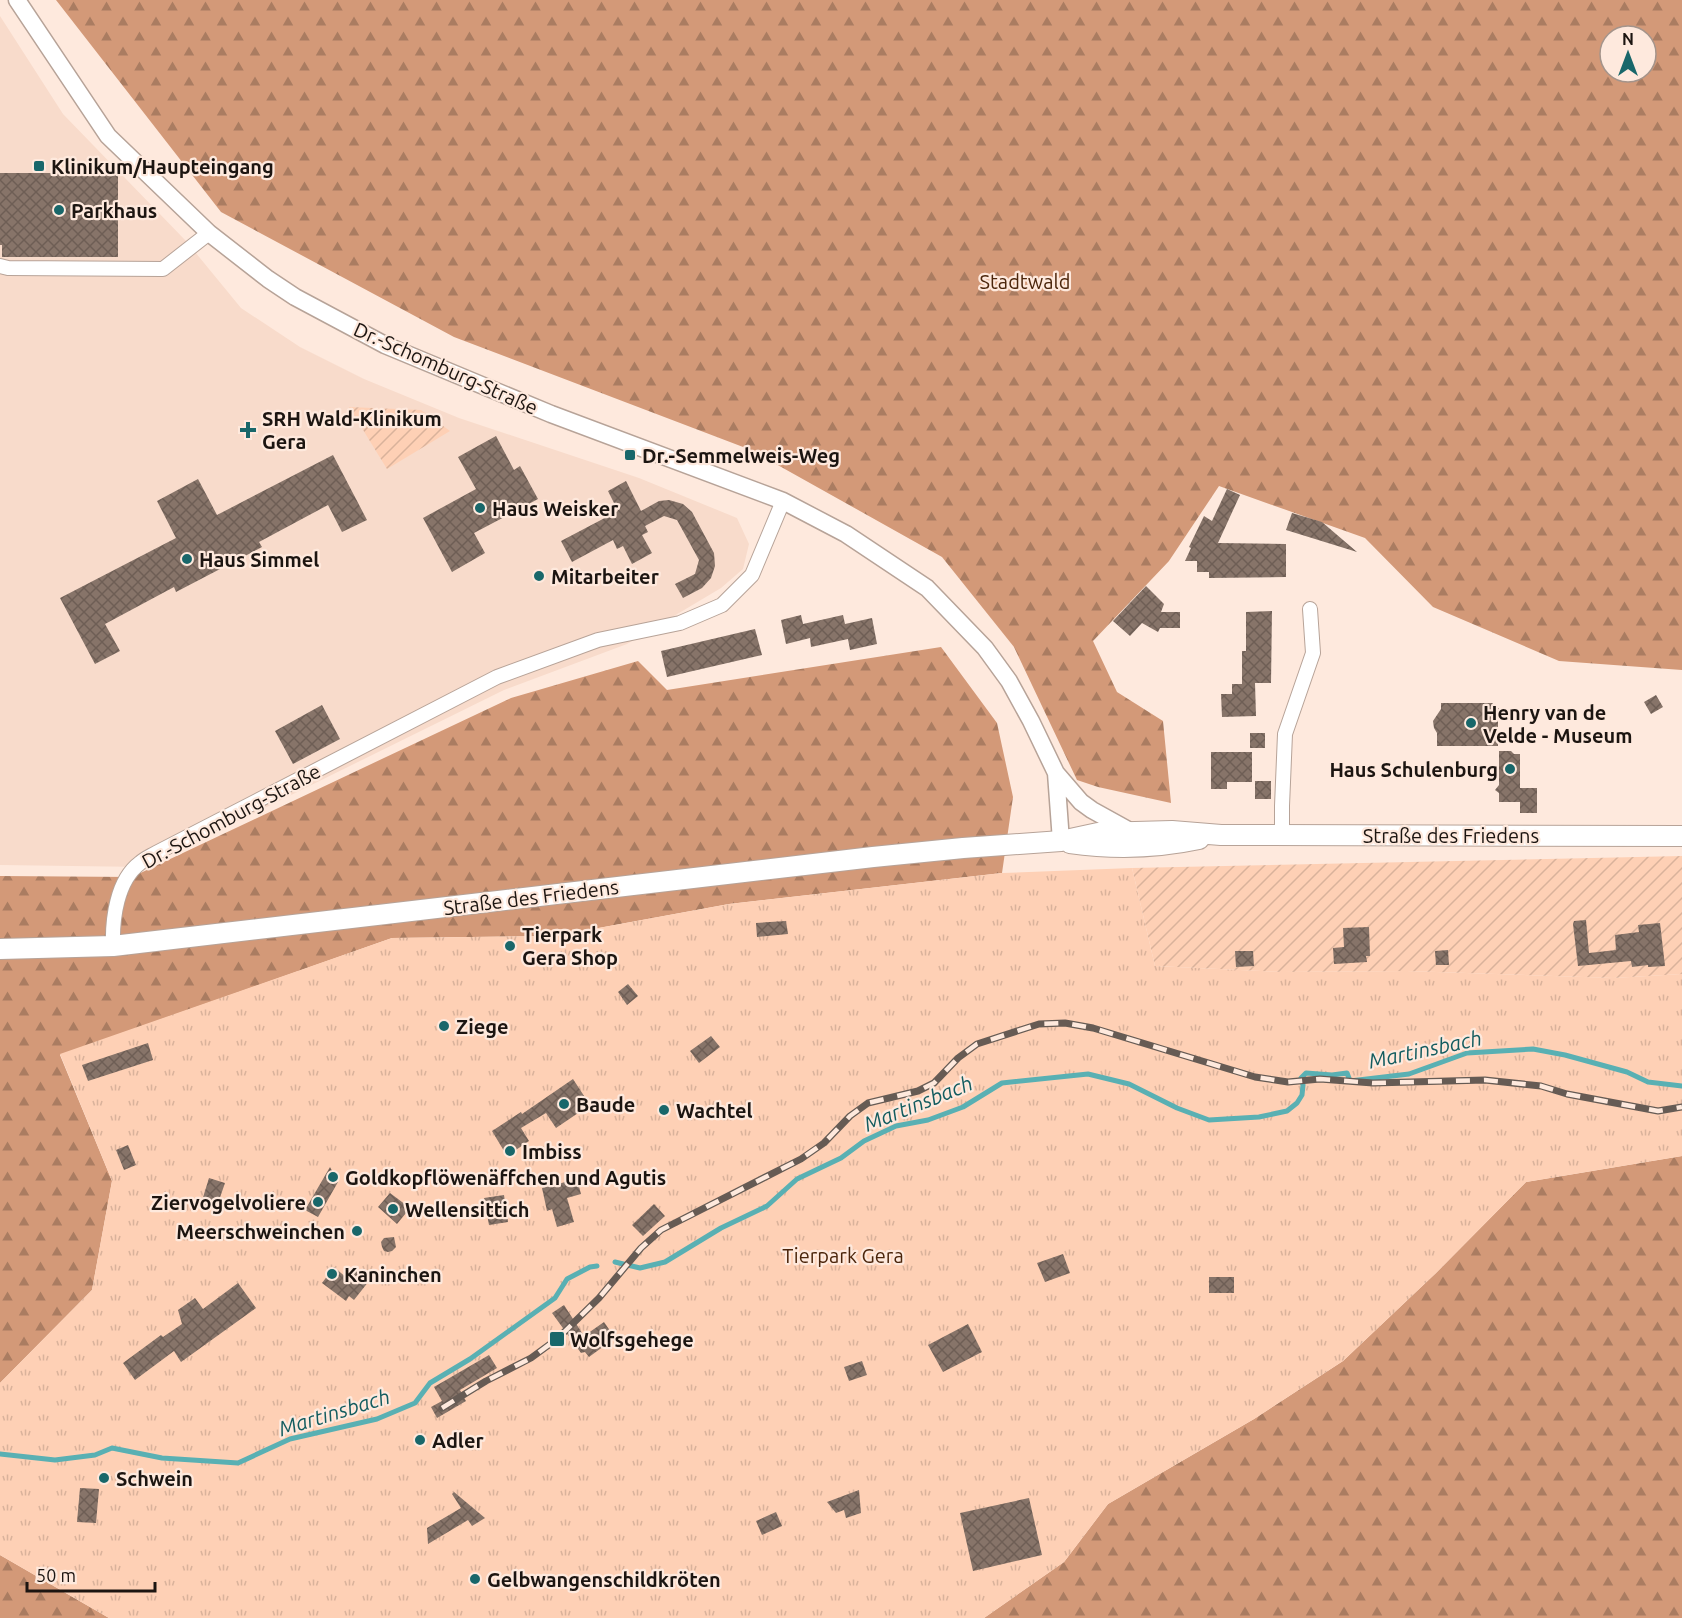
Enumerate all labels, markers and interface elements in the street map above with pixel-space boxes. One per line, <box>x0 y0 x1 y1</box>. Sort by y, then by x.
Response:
north arrow <box>1598 24 1658 84</box>
text: N <box>1622 30 1634 48</box>
place label: Klinikum/Haupteingang <box>51 155 274 178</box>
marker: Klinikum/Haupteingang <box>32 159 46 173</box>
place label: Parkhaus <box>71 199 157 222</box>
marker: Parkhaus <box>52 203 66 217</box>
park label: Stadtwald <box>980 270 1070 293</box>
street label: Dr.-Schomburg-Straße <box>350 317 542 419</box>
place label: SRH Wald-Klinikum Gera <box>262 407 442 453</box>
marker: SRH Wald-Klinikum Gera <box>239 421 257 439</box>
place label: Dr.-Semmelweis-Weg <box>642 444 840 467</box>
marker: Dr.-Semmelweis-Weg <box>623 448 637 462</box>
place label: Haus Weisker <box>492 497 619 520</box>
marker: Haus Weisker <box>473 501 487 515</box>
place label: Haus Simmel <box>199 548 319 571</box>
marker: Haus Simmel <box>180 552 194 566</box>
place label: Mitarbeiter <box>551 565 660 588</box>
marker: Mitarbeiter <box>532 569 546 583</box>
place label: Henry van de Velde - Museum <box>1483 701 1633 747</box>
marker: Henry van de Velde - Museum <box>1464 716 1478 730</box>
place label: Haus Schulenburg <box>1329 758 1498 781</box>
street label: Dr.-Schomburg-Straße <box>138 759 324 873</box>
marker: Haus Schulenburg <box>1503 762 1517 776</box>
street label: Straße des Friedens <box>1363 824 1539 847</box>
street label: Straße des Friedens <box>442 875 620 919</box>
place label: Tierpark Gera Shop <box>522 923 618 969</box>
marker: Tierpark Gera Shop <box>503 939 517 953</box>
place label: Ziege <box>456 1015 509 1038</box>
marker: Ziege <box>437 1019 451 1033</box>
water label: Martinsbach <box>1366 1025 1484 1073</box>
water label: Martinsbach <box>860 1070 976 1136</box>
place label: Baude <box>576 1093 635 1116</box>
marker: Baude <box>557 1097 571 1111</box>
place label: Wachtel <box>676 1099 753 1122</box>
marker: Wachtel <box>657 1103 671 1117</box>
place label: Imbiss <box>522 1140 582 1163</box>
marker: Imbiss <box>503 1144 517 1158</box>
place label: Goldkopflöwenäffchen und Agutis <box>345 1166 666 1189</box>
marker: Goldkopflöwenäffchen und Agutis <box>326 1170 340 1184</box>
place label: Ziervogelvoliere <box>151 1191 306 1214</box>
marker: Ziervogelvoliere <box>311 1195 325 1209</box>
place label: Wellensittich <box>405 1198 529 1221</box>
marker: Wellensittich <box>386 1202 400 1216</box>
place label: Meerschweinchen <box>176 1220 345 1243</box>
marker: Meerschweinchen <box>350 1224 364 1238</box>
park label: Tierpark Gera <box>782 1244 904 1267</box>
place label: Kaninchen <box>344 1263 442 1286</box>
marker: Kaninchen <box>325 1267 339 1281</box>
place label: Wolfsgehege <box>570 1328 694 1351</box>
marker: Wolfsgehege <box>548 1330 566 1348</box>
water label: Martinsbach <box>275 1384 393 1440</box>
place label: Adler <box>432 1429 484 1452</box>
marker: Adler <box>413 1433 427 1447</box>
place label: Schwein <box>116 1467 193 1490</box>
marker: Schwein <box>97 1471 111 1485</box>
scale bar <box>27 1555 154 1593</box>
text: 50 m <box>36 1565 76 1585</box>
place label: Gelbwangenschildkröten <box>487 1568 721 1591</box>
marker: Gelbwangenschildkröten <box>468 1572 482 1586</box>

